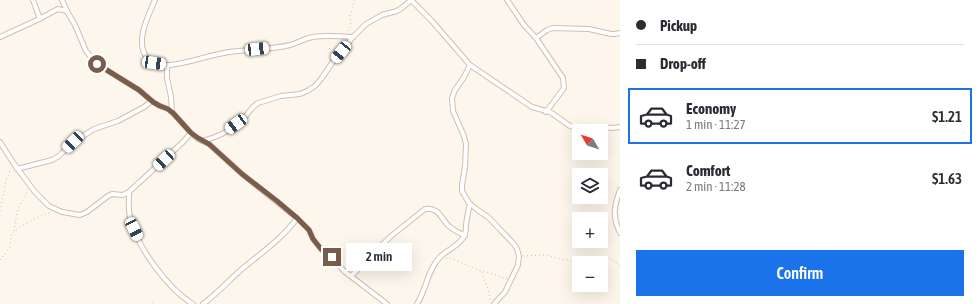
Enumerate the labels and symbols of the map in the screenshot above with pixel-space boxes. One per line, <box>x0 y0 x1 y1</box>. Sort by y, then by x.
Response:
car <box>329 39 353 65</box>
car <box>244 42 270 56</box>
route start <box>88 55 106 73</box>
car <box>141 55 167 71</box>
car <box>223 112 249 136</box>
north arrow <box>572 124 608 160</box>
car <box>60 129 86 155</box>
car <box>151 147 177 173</box>
car <box>123 216 145 242</box>
callout: 2 min <box>346 243 412 271</box>
route end <box>323 248 341 266</box>

